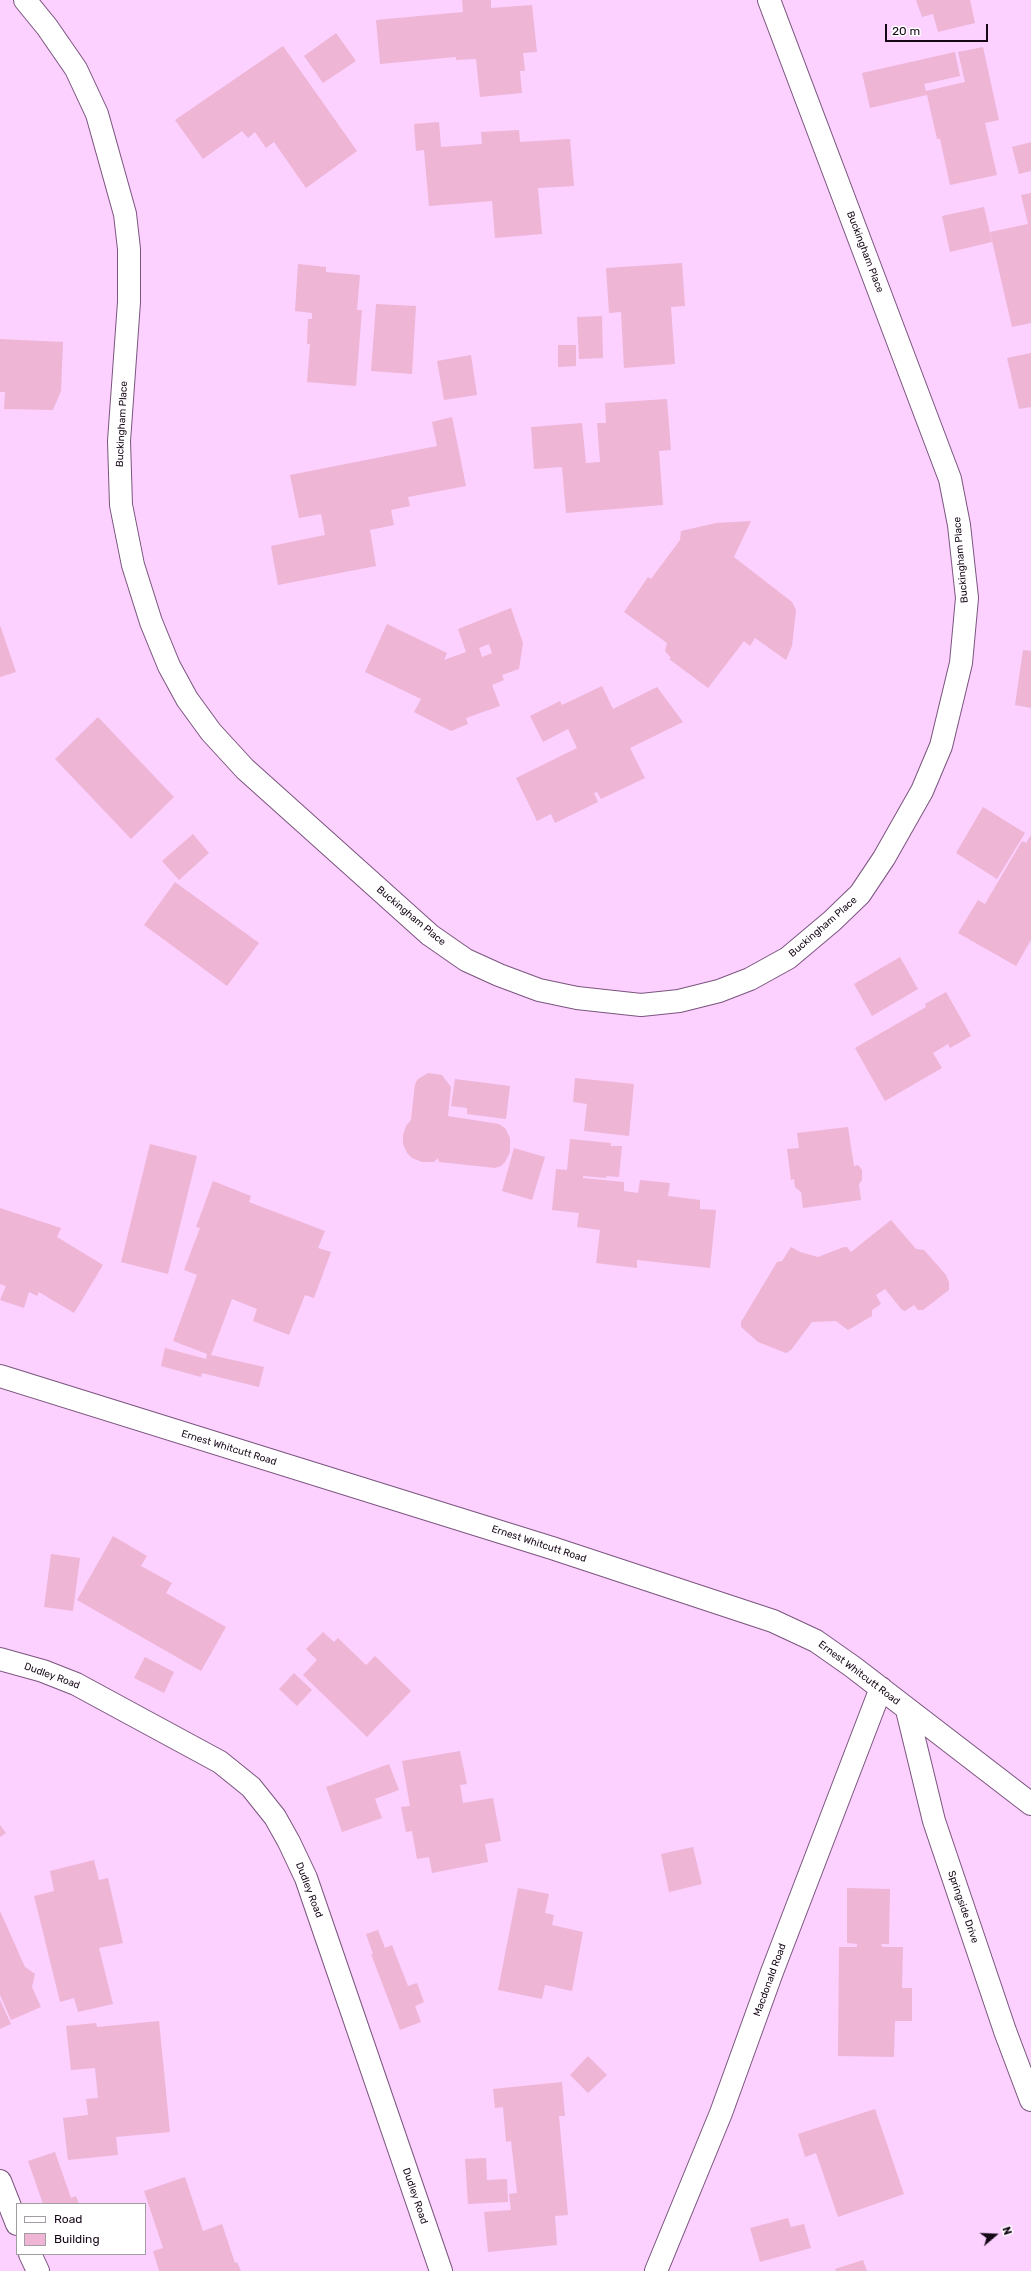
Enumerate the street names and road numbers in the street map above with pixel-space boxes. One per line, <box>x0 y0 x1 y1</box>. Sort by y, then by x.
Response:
street label: Buckingham Place <box>844 210 886 294</box>
street label: Buckingham Place <box>114 381 130 467</box>
street label: Buckingham Place <box>951 517 971 603</box>
street label: Buckingham Place <box>374 884 448 948</box>
street label: Buckingham Place <box>787 894 859 960</box>
street label: Ernest Whitcutt Road <box>180 1428 278 1468</box>
street label: Ernest Whitcutt Road <box>490 1523 588 1565</box>
street label: Ernest Whitcutt Road <box>816 1638 902 1708</box>
street label: Dudley Road <box>23 1660 81 1692</box>
street label: Dudley Road <box>293 1861 325 1919</box>
street label: Springside Drive <box>945 1869 981 1945</box>
street label: Macdonald Road <box>751 1942 789 2018</box>
street label: Dudley Road <box>400 2166 430 2226</box>

